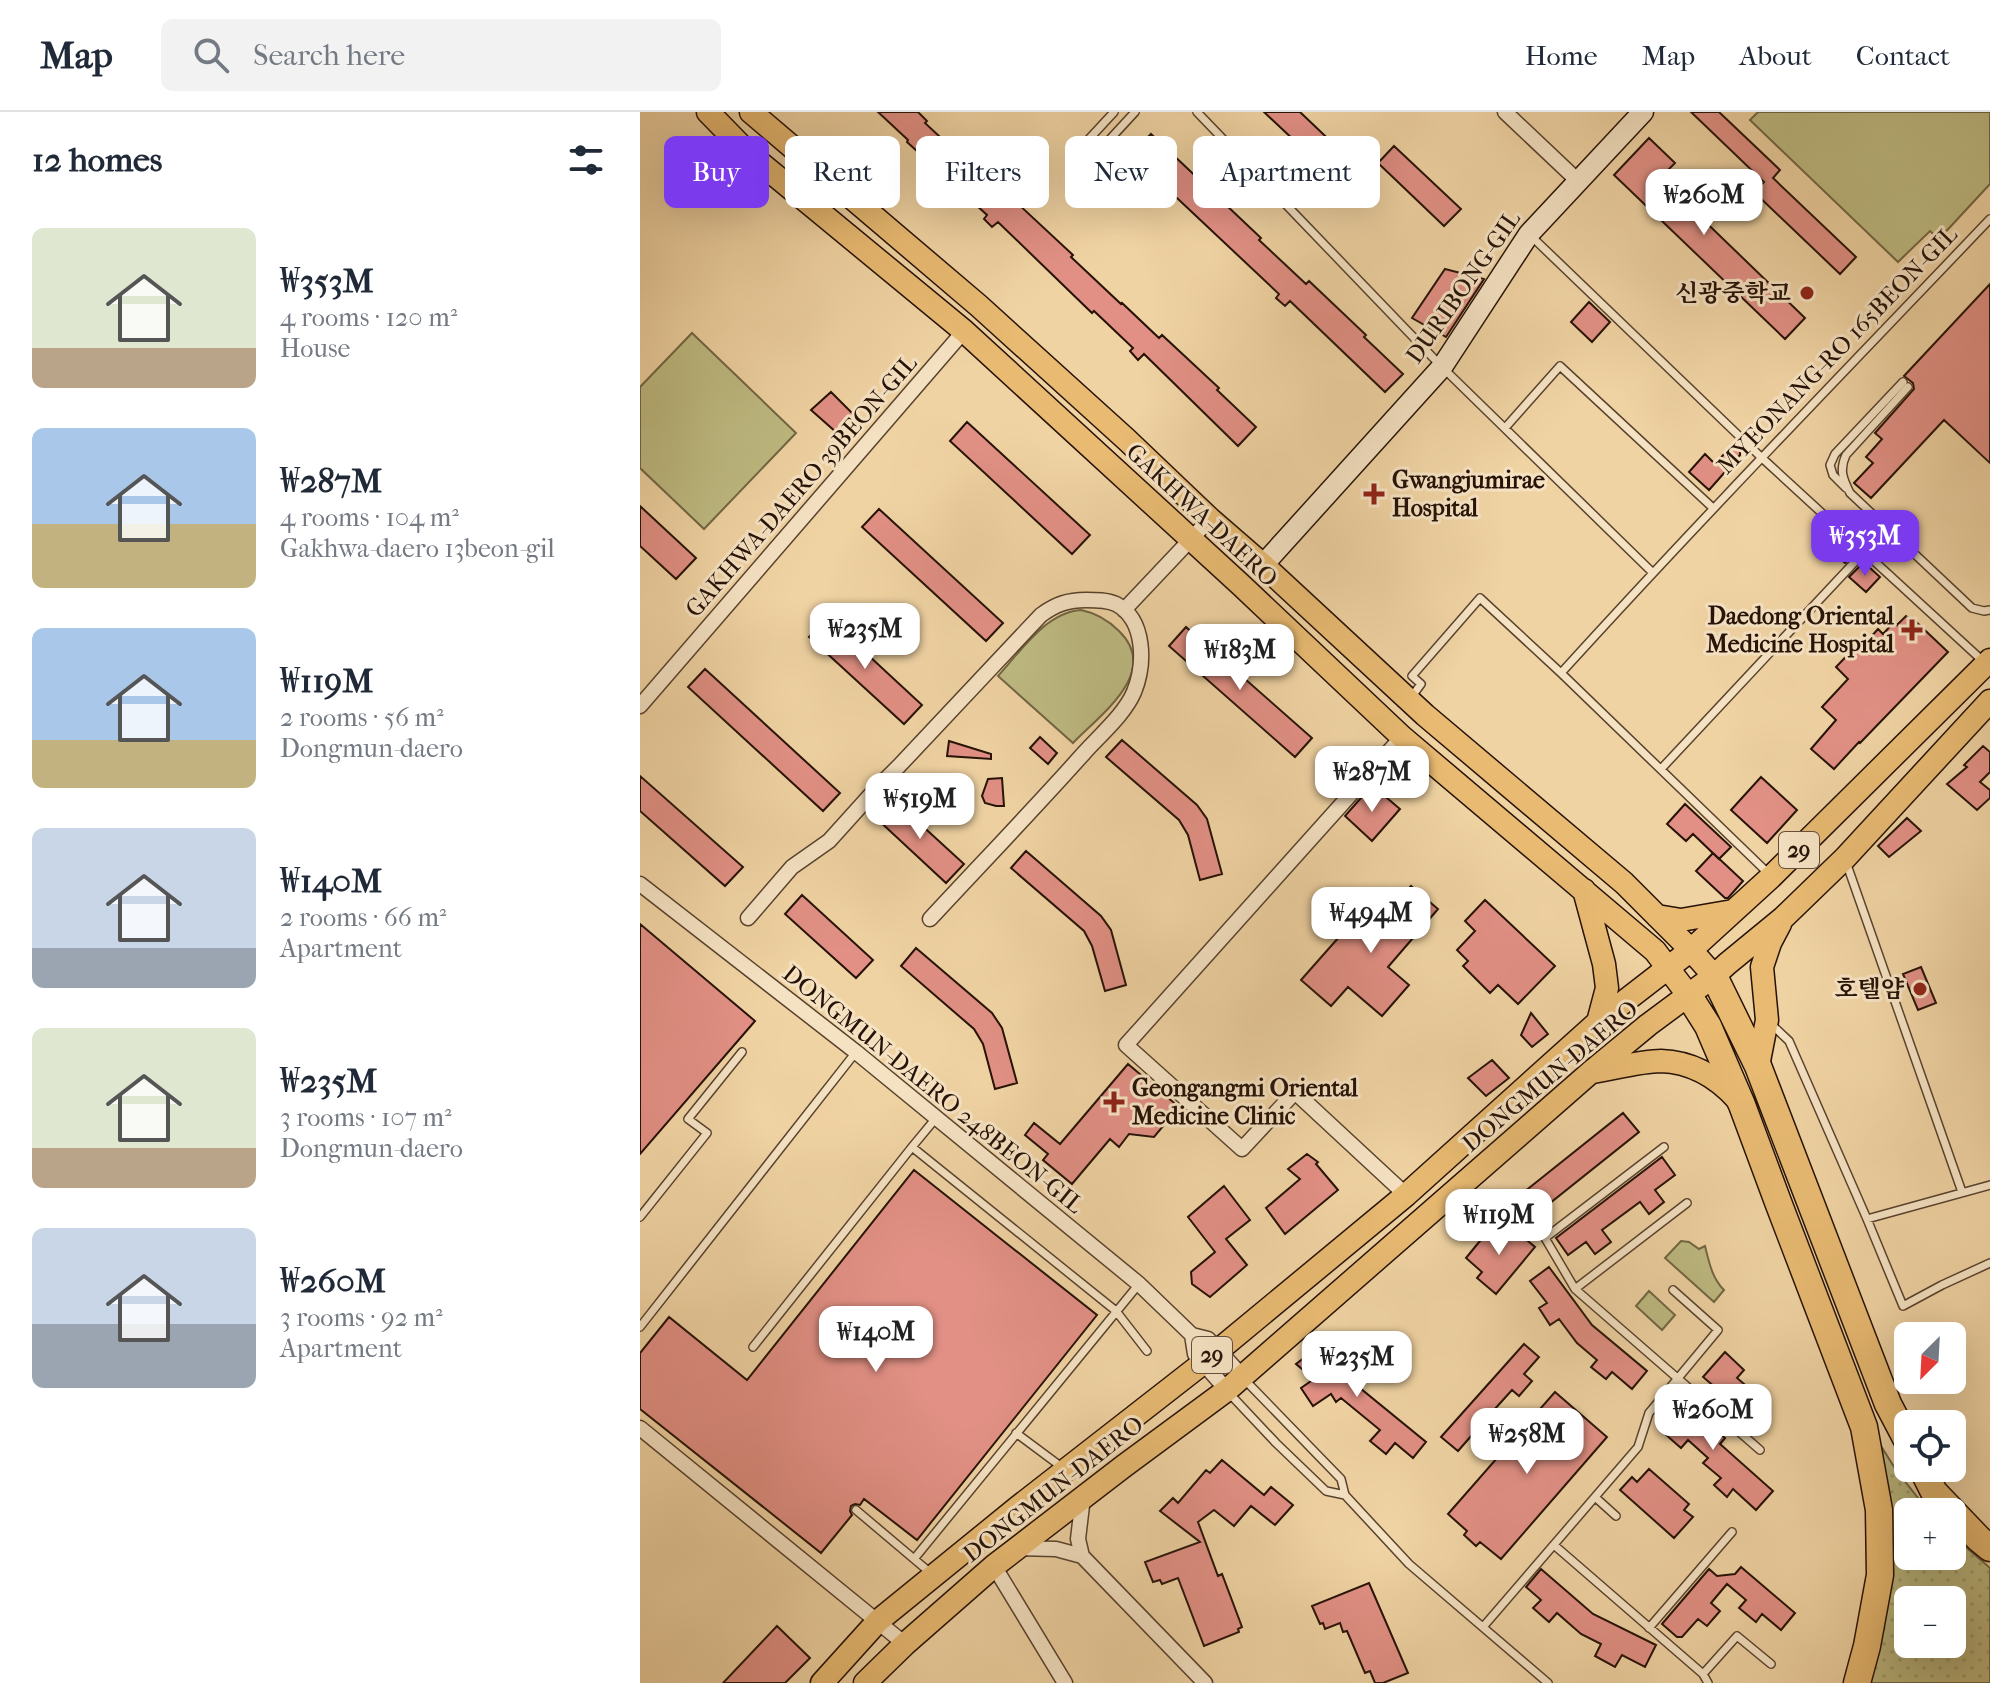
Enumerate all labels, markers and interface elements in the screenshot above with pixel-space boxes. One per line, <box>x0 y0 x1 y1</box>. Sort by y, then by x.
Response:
search box <box>161 19 721 91</box>
text: Map <box>40 33 113 78</box>
icon: search <box>189 33 233 77</box>
text: Search here <box>253 38 405 73</box>
text: Home <box>1525 39 1598 72</box>
text: Map <box>1642 39 1695 72</box>
text: About <box>1739 39 1812 72</box>
text: Contact <box>1856 39 1950 72</box>
chip: Buy <box>664 136 769 208</box>
chip: Rent <box>785 136 900 208</box>
chip: Filters <box>916 136 1049 208</box>
chip: New <box>1065 136 1177 208</box>
chip: Apartment <box>1193 136 1380 208</box>
icon: filters <box>564 138 608 182</box>
text: 12 homes <box>32 140 162 180</box>
pin: ₩260M <box>1648 169 1760 237</box>
text: ₩260M <box>1664 179 1744 210</box>
street label: DURIBONG-GIL <box>1400 205 1526 369</box>
street label: MYEONANG-RO 165BEON-GIL <box>1711 220 1963 480</box>
icon: home <box>96 260 192 356</box>
text: ₩353M <box>280 261 374 301</box>
place label: 신광중학교 <box>1675 279 1791 307</box>
marker: 신광중학교 <box>1798 284 1816 302</box>
text: 4 rooms · 120 m² <box>280 302 457 333</box>
text: House <box>280 333 350 364</box>
street label: GAKHWA-DAERO 39BEON-GIL <box>680 349 923 623</box>
street label: GAKHWA-DAERO <box>1121 438 1283 592</box>
icon: home <box>96 460 192 556</box>
text: ₩287M <box>280 461 382 501</box>
place label: Gwangjumirae Hospital <box>1392 466 1545 522</box>
marker: Gwangjumirae Hospital <box>1363 483 1385 505</box>
text: 4 rooms · 104 m² <box>280 502 459 533</box>
pin: ₩353M <box>1809 510 1921 578</box>
text: ₩353M <box>1829 520 1901 551</box>
text: Gakhwa-daero 13beon-gil <box>280 533 555 564</box>
place label: Daedong Oriental Medicine Hospital <box>1706 602 1894 658</box>
pin: ₩235M <box>809 603 921 671</box>
text: ₩235M <box>828 613 902 644</box>
marker: Daedong Oriental Medicine Hospital <box>1901 619 1923 641</box>
pin: ₩183M <box>1184 624 1296 692</box>
text: ₩183M <box>1204 634 1276 665</box>
icon: home <box>96 660 192 756</box>
text: ₩119M <box>280 661 373 701</box>
text: 2 rooms · 56 m² <box>280 702 444 733</box>
text: Dongmun-daero <box>280 733 463 764</box>
pin: ₩287M <box>1316 746 1428 814</box>
text: ₩287M <box>1333 756 1411 787</box>
pin: ₩519M <box>864 773 976 841</box>
text: ₩519M <box>883 783 957 814</box>
road number: 29 <box>1779 832 1819 868</box>
icon: home <box>96 860 192 956</box>
text: ₩140M <box>280 861 382 901</box>
pin: ₩494M <box>1315 887 1427 955</box>
text: ₩494M <box>1329 897 1413 928</box>
text: 2 rooms · 66 m² <box>280 902 446 933</box>
text: Apartment <box>280 933 402 964</box>
street label: DONGMUN-DAERO 248BEON-GIL <box>777 959 1089 1219</box>
place label: 호텔얌 <box>1834 975 1905 1003</box>
marker: 호텔얌 <box>1911 980 1929 998</box>
street label: DONGMUN-DAERO <box>1456 994 1644 1158</box>
icon: home <box>96 1060 192 1156</box>
text: ₩235M <box>280 1061 377 1101</box>
place label: Geongangmi Oriental Medicine Clinic <box>1132 1074 1358 1130</box>
marker: Geongangmi Oriental Medicine Clinic <box>1103 1091 1125 1113</box>
text: 3 rooms · 107 m² <box>280 1102 452 1133</box>
text: Dongmun-daero <box>280 1133 463 1164</box>
pin: ₩119M <box>1443 1189 1555 1257</box>
text: ₩119M <box>1463 1199 1535 1230</box>
icon: home <box>96 1260 192 1356</box>
text: ₩260M <box>280 1261 386 1301</box>
text: 3 rooms · 92 m² <box>280 1302 443 1333</box>
pin: ₩140M <box>820 1306 932 1374</box>
text: ₩140M <box>837 1316 915 1347</box>
north arrow <box>1894 1322 1966 1394</box>
map controls <box>1894 1322 1966 1658</box>
pin: ₩235M <box>1301 1331 1413 1399</box>
text: Apartment <box>280 1333 402 1364</box>
road number: 29 <box>1192 1337 1232 1373</box>
text: ₩235M <box>1320 1341 1394 1372</box>
pin: ₩260M <box>1657 1384 1769 1452</box>
text: ₩260M <box>1673 1394 1753 1425</box>
pin: ₩258M <box>1471 1408 1583 1476</box>
street label: DONGMUN-DAERO <box>957 1410 1149 1568</box>
button: locate <box>1894 1410 1966 1482</box>
text: ₩258M <box>1489 1418 1565 1449</box>
button: + <box>1894 1498 1966 1570</box>
button: − <box>1894 1586 1966 1658</box>

